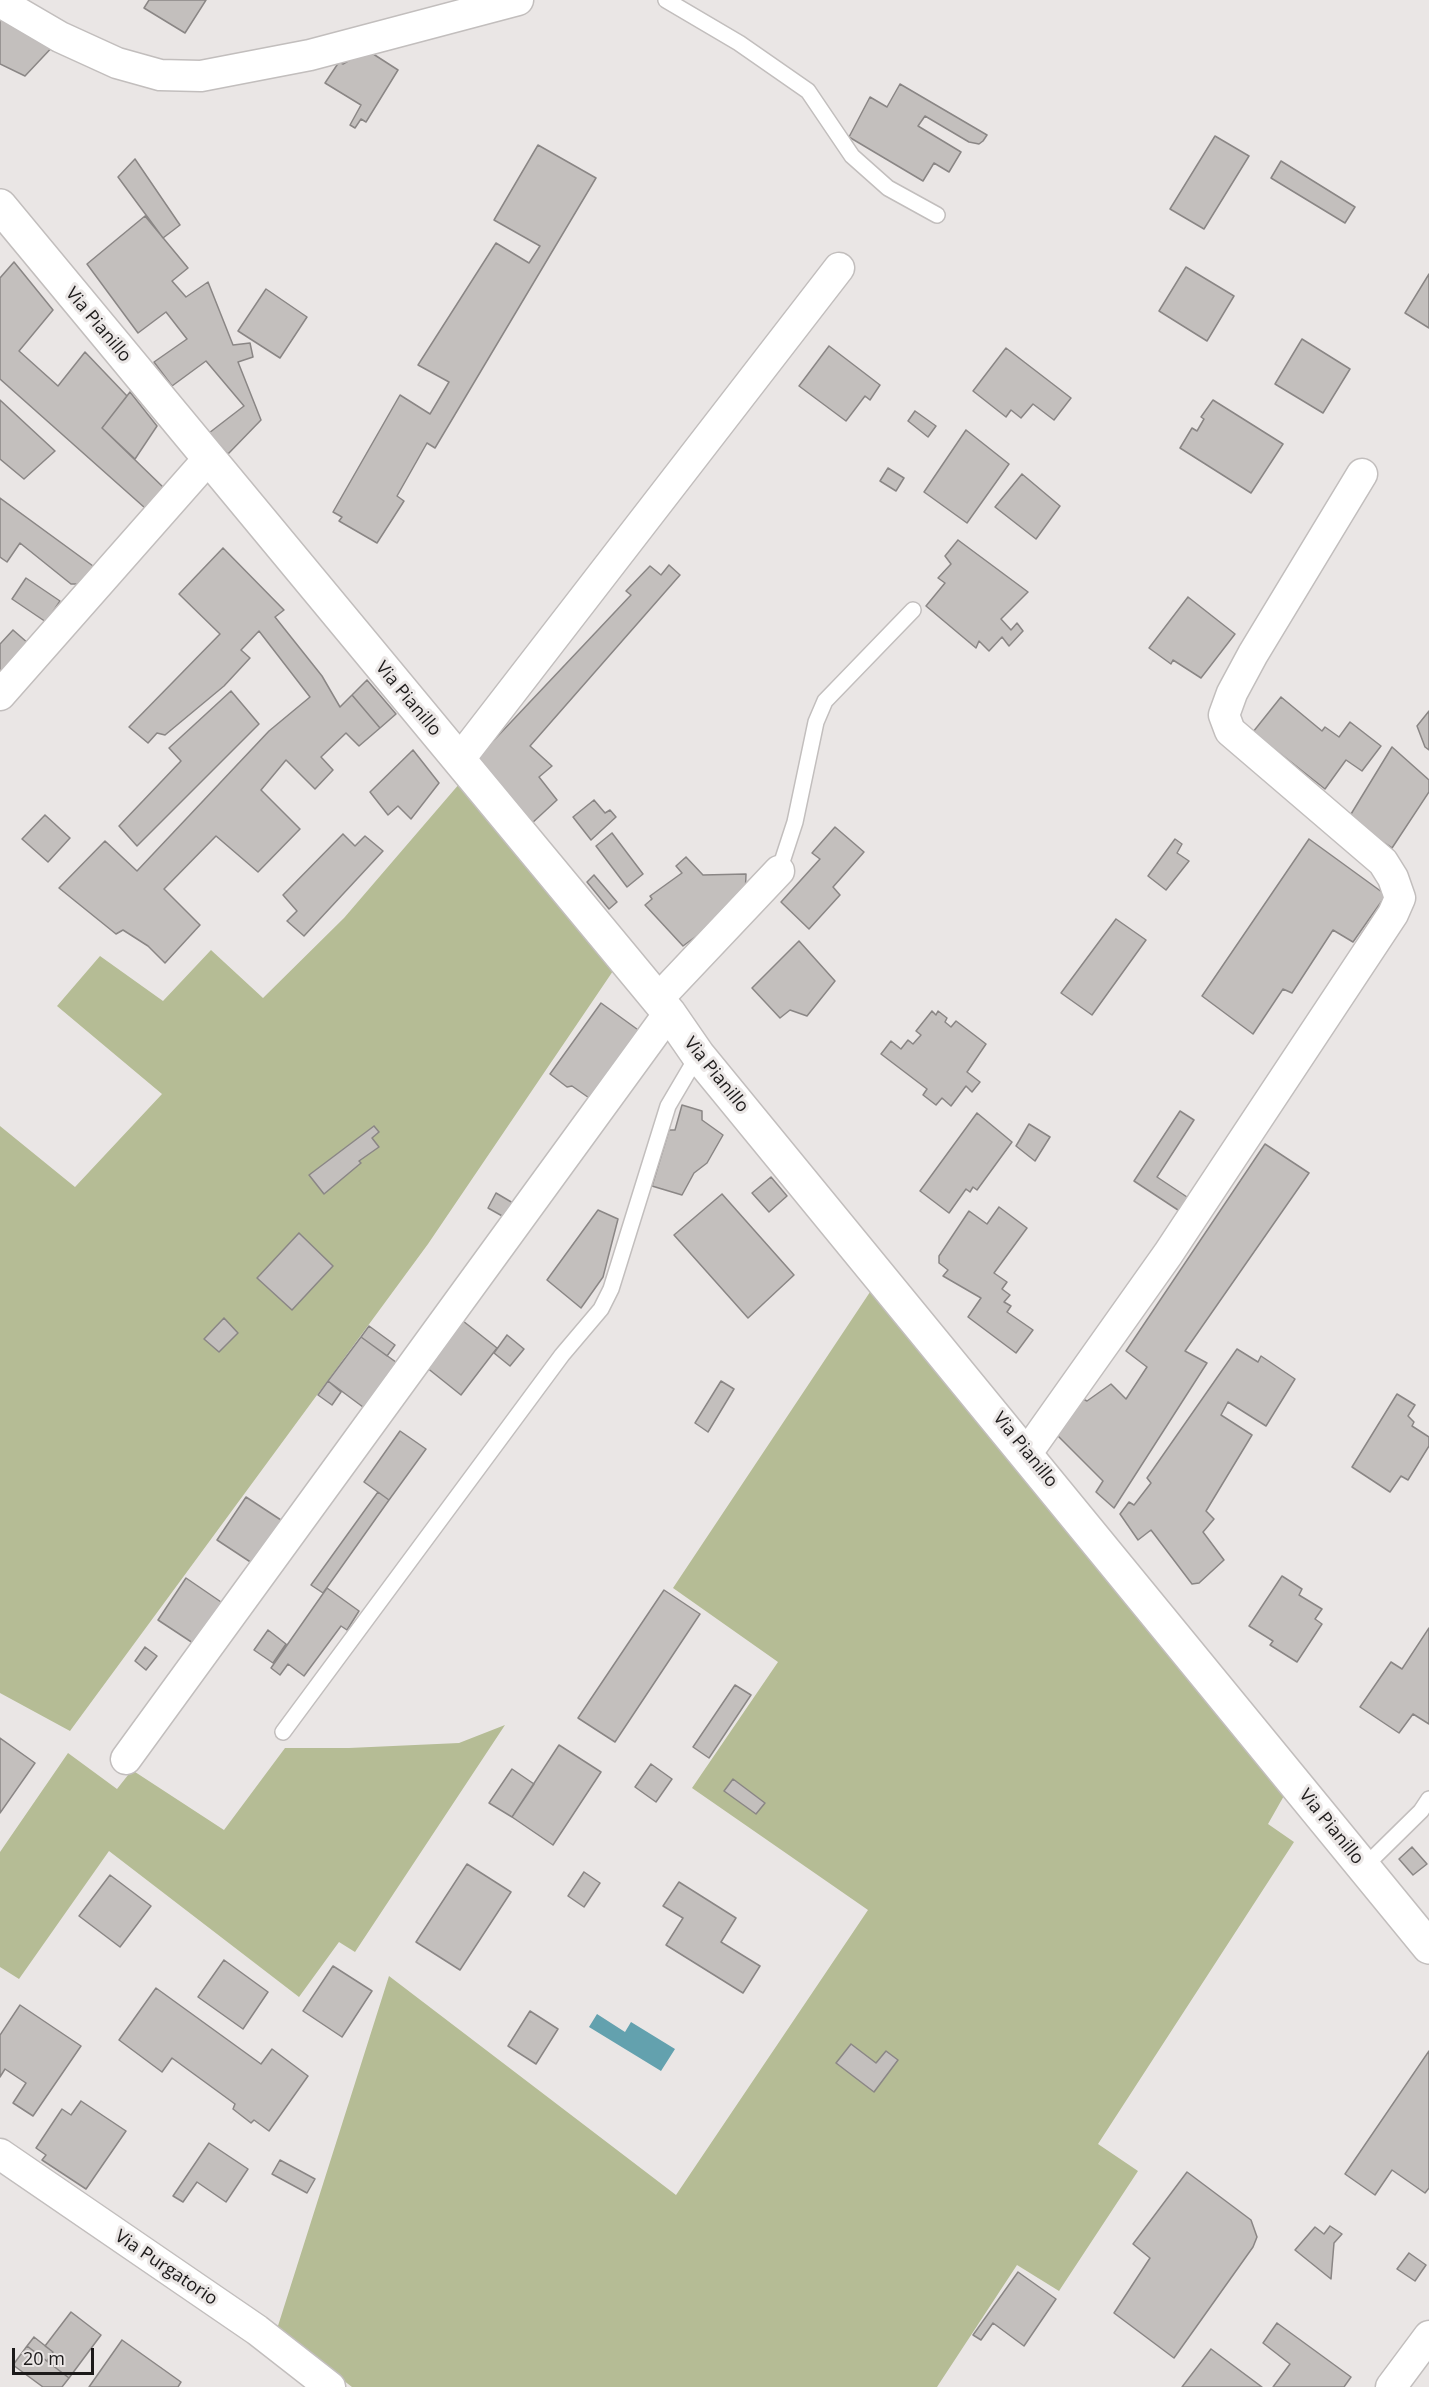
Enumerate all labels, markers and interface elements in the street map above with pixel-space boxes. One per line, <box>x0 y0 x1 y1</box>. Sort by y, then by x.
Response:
street label: Via Pianillo <box>61 283 135 367</box>
street label: Via Pianillo <box>371 657 445 741</box>
street label: Via Pianillo <box>679 1033 753 1117</box>
street label: Via Pianillo <box>988 1408 1062 1492</box>
street label: Via Pianillo <box>1294 1785 1368 1869</box>
street label: Via Purgatorio <box>111 2226 221 2310</box>
scale bar <box>15 2336 98 2374</box>
text: 20 m <box>23 2346 65 2370</box>

